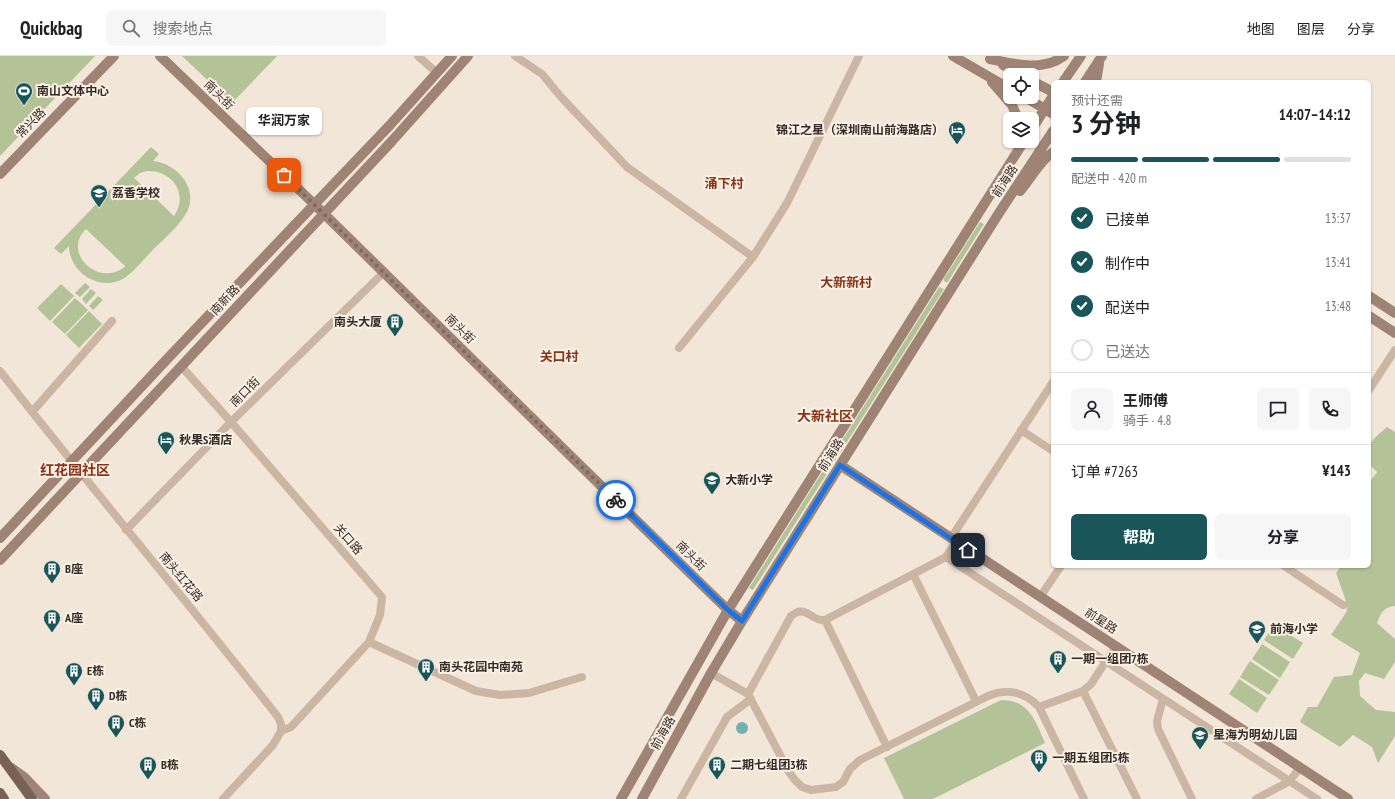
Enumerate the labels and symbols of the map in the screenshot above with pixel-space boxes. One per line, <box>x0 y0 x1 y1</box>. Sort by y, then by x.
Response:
street label: 南头街 <box>201 77 238 113</box>
sports icon: 南山文体中心 <box>14 81 34 106</box>
place label: 南山文体中心 <box>37 83 109 98</box>
street label: 常兴路 <box>13 104 49 141</box>
callout: 华润万家 <box>246 107 322 135</box>
hotel icon: 锦江之星（深圳南山前海路店） <box>947 120 967 145</box>
place label: 锦江之星（深圳南山前海路店） <box>776 122 944 137</box>
pin <box>267 158 301 192</box>
street label: 前海路 <box>988 162 1021 200</box>
district label: 涌下村 <box>704 175 744 192</box>
school or university icon: 荔香学校 <box>89 183 109 208</box>
place label: 荔香学校 <box>112 185 160 200</box>
district label: 大新新村 <box>820 274 872 291</box>
street label: 南新路 <box>207 281 242 318</box>
street label: 南头街 <box>442 311 479 347</box>
building icon: 南头大厦 <box>385 312 405 337</box>
place label: 南头大厦 <box>334 314 382 329</box>
district label: 关口村 <box>539 348 579 365</box>
street label: 南口街 <box>227 374 263 410</box>
district label: 大新社区 <box>797 407 853 425</box>
hotel icon: 秋果S酒店 <box>156 430 176 455</box>
place label: 秋果S酒店 <box>179 432 232 447</box>
street label: 前海路 <box>815 435 846 474</box>
district label: 红花园社区 <box>40 461 110 479</box>
school or university icon: 大新小学 <box>702 470 722 495</box>
place label: 大新小学 <box>725 472 773 487</box>
courier <box>596 480 636 520</box>
street label: 关口路 <box>331 520 366 557</box>
pin <box>951 533 985 567</box>
street label: 南头街 <box>673 538 710 574</box>
street label: 南头红花路 <box>156 549 206 604</box>
building icon: B座 <box>42 559 62 584</box>
place label: B座 <box>65 561 83 576</box>
street label: 前星路 <box>1082 604 1120 637</box>
building icon: A座 <box>42 608 62 633</box>
place label: A座 <box>64 610 83 625</box>
school or university icon: 前海小学 <box>1247 619 1267 644</box>
place label: 前海小学 <box>1270 621 1318 636</box>
building icon: 一期一组团7栋 <box>1048 649 1068 674</box>
place label: 一期一组团7栋 <box>1071 651 1149 666</box>
building icon: 南头花园中南苑 <box>416 657 436 682</box>
place label: 南头花园中南苑 <box>439 659 523 674</box>
building icon: E栋 <box>64 661 84 686</box>
place label: E栋 <box>87 663 104 678</box>
building icon: D栋 <box>86 686 106 711</box>
place label: D栋 <box>109 688 127 703</box>
building icon: C栋 <box>106 713 126 738</box>
street label: 前海路 <box>647 713 678 752</box>
place label: C栋 <box>129 715 146 730</box>
school or university icon: 星海为明幼儿园 <box>1190 725 1210 750</box>
place label: 星海为明幼儿园 <box>1213 727 1297 742</box>
building icon: 一期五组团5栋 <box>1029 748 1049 773</box>
place label: 一期五组团5栋 <box>1052 750 1130 765</box>
building icon: B栋 <box>138 755 158 780</box>
building icon: 二期七组团3栋 <box>707 755 727 780</box>
place label: B栋 <box>161 757 179 772</box>
place label: 二期七组团3栋 <box>730 757 808 772</box>

